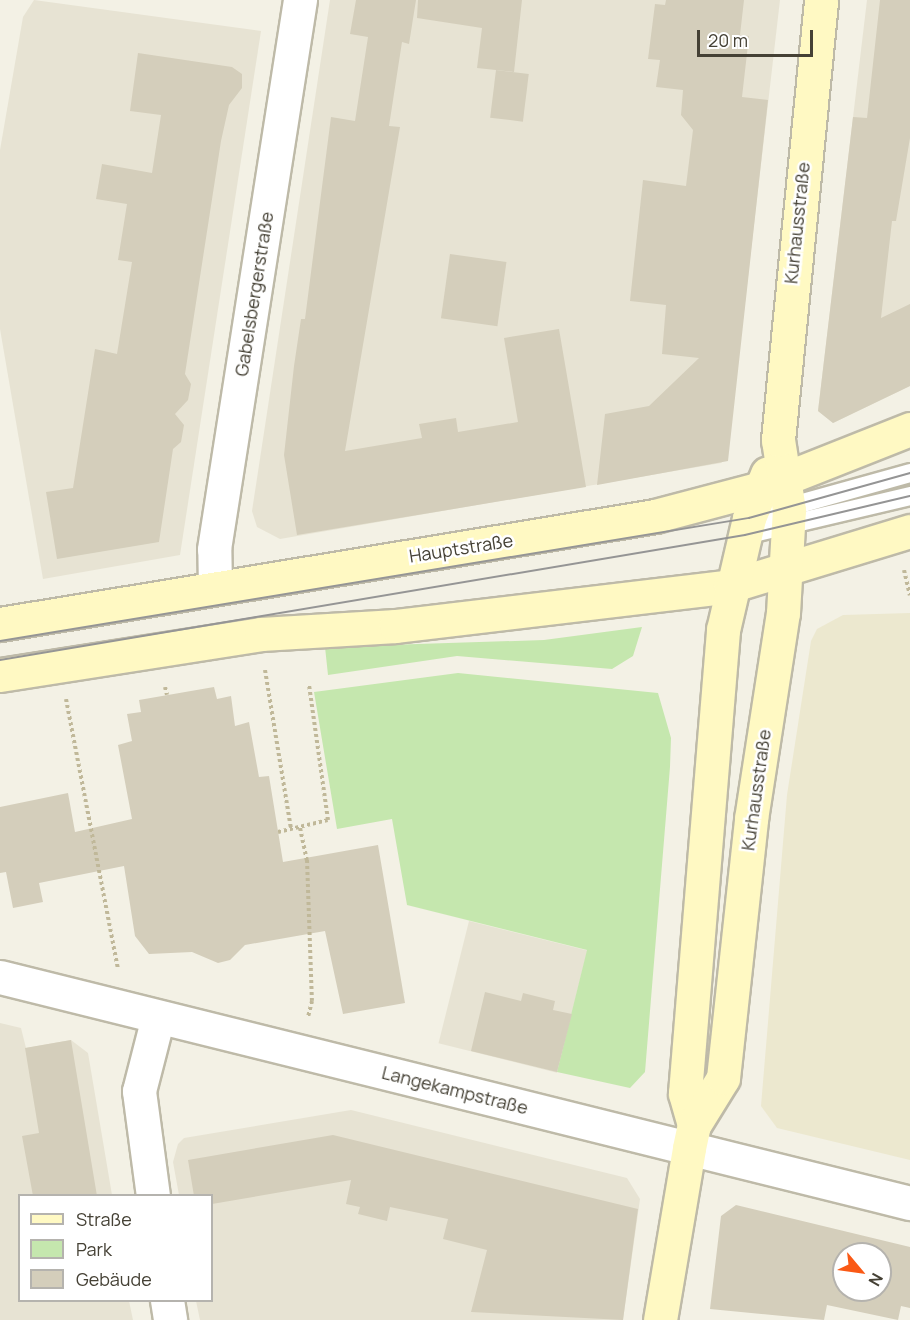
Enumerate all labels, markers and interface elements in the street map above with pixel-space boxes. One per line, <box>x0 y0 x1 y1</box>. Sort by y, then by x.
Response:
scale bar <box>700 18 816 56</box>
text: 20 m <box>708 28 748 52</box>
street label: Kurhausstraße <box>780 161 814 285</box>
street label: Gabelsbergerstraße <box>230 210 278 378</box>
street label: Hauptstraße <box>407 529 515 567</box>
street label: Kurhausstraße <box>737 728 775 852</box>
street label: Langekampstraße <box>380 1061 530 1119</box>
legend <box>18 1194 213 1302</box>
text: Straße <box>76 1207 132 1231</box>
text: Park <box>76 1237 112 1261</box>
north arrow <box>832 1242 892 1302</box>
text: Gebäude <box>76 1267 152 1291</box>
text: N <box>864 1269 888 1290</box>

